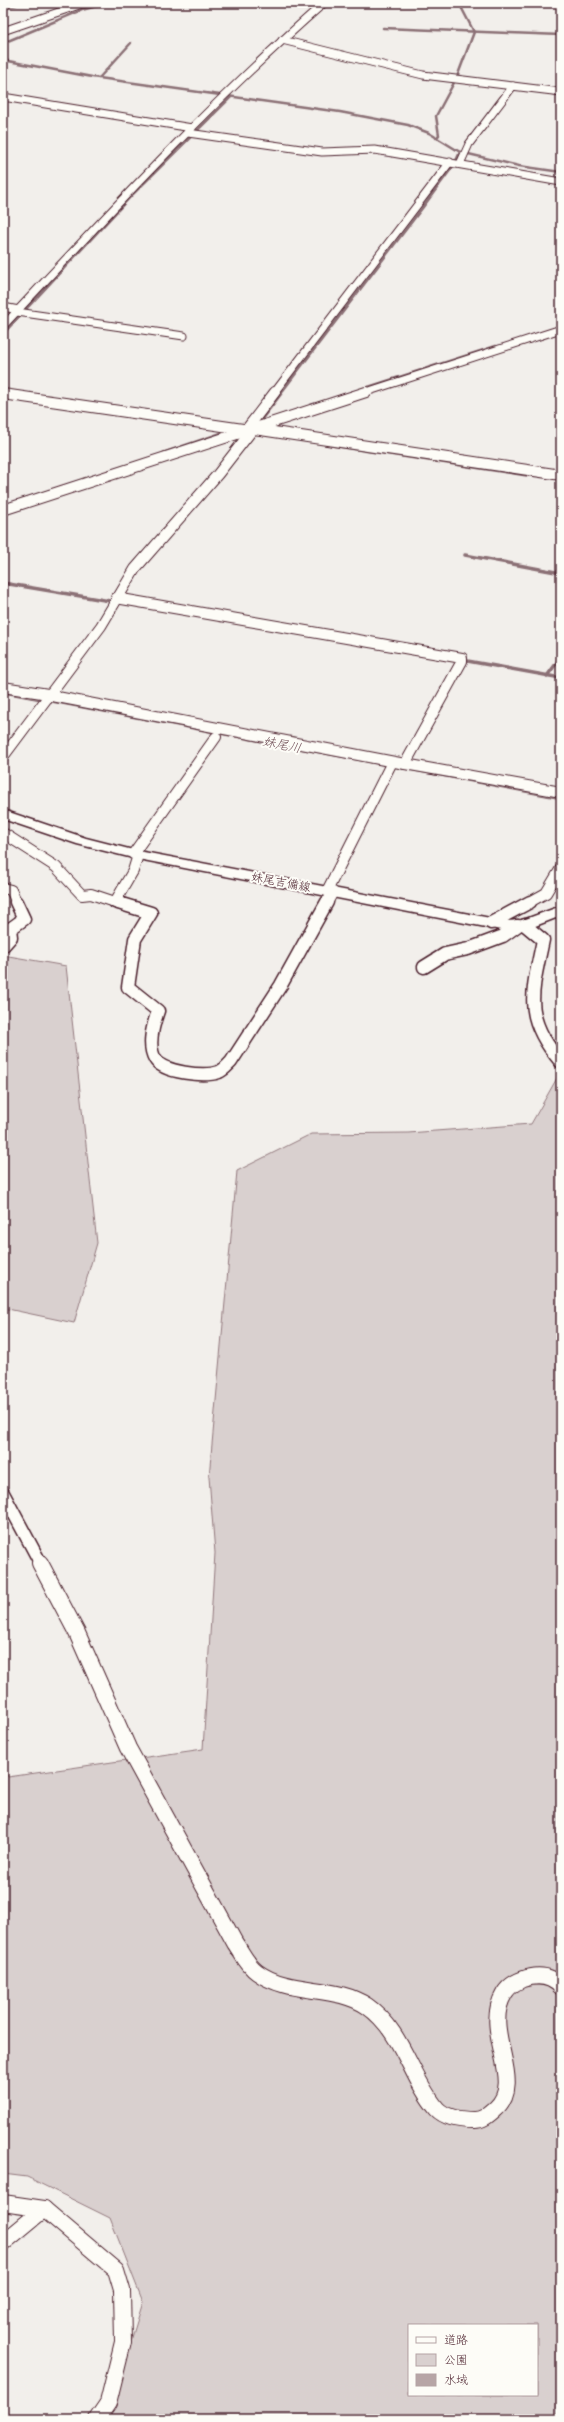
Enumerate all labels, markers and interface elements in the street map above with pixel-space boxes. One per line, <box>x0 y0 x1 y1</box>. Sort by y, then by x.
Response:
water label: 妹尾川 <box>261 732 303 757</box>
street label: 妹尾吉備線 <box>250 868 312 896</box>
legend <box>408 2324 538 2396</box>
text: 道路 <box>444 2332 468 2348</box>
text: 公園 <box>444 2352 468 2368</box>
text: 水域 <box>444 2372 468 2388</box>

